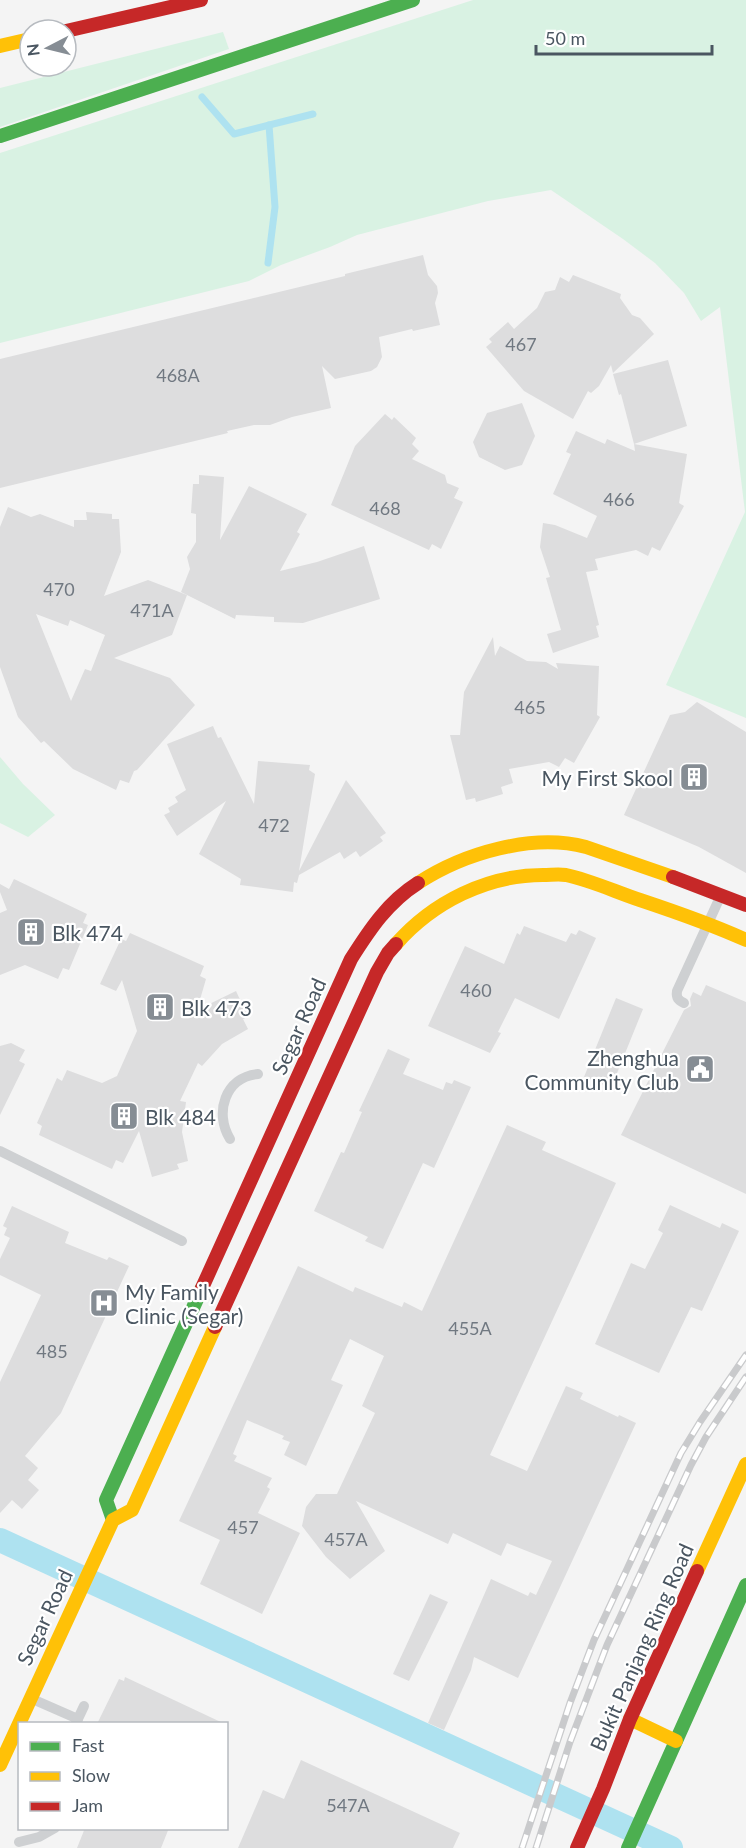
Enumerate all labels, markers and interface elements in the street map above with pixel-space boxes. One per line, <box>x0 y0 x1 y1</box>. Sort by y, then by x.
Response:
north arrow <box>18 18 78 78</box>
scale bar <box>536 18 712 56</box>
text: 50 m <box>545 27 585 49</box>
text: N <box>22 43 43 57</box>
house number: 467 <box>505 333 537 355</box>
house number: 468A <box>156 364 201 386</box>
house number: 466 <box>603 488 635 510</box>
house number: 468 <box>369 497 401 519</box>
house number: 470 <box>43 578 75 600</box>
house number: 471A <box>130 599 175 621</box>
house number: 465 <box>514 696 546 718</box>
building icon: My First Skool <box>678 761 710 793</box>
place label: My First Skool <box>542 765 673 790</box>
house number: 472 <box>258 814 290 836</box>
building icon: Blk 474 <box>15 916 47 948</box>
place label: Blk 474 <box>52 920 123 945</box>
street label: Segar Road <box>266 974 330 1078</box>
house number: 460 <box>460 979 492 1001</box>
building icon: Blk 473 <box>144 991 176 1023</box>
place label: Blk 473 <box>181 995 252 1020</box>
place label: Zhenghua Community Club <box>525 1045 679 1094</box>
public building icon: Zhenghua Community Club <box>684 1053 716 1085</box>
building icon: Blk 484 <box>108 1100 140 1132</box>
place label: Blk 484 <box>145 1104 216 1129</box>
place label: My Family Clinic (Segar) <box>125 1279 243 1328</box>
hospital icon: My Family Clinic (Segar) <box>88 1287 120 1319</box>
house number: 455A <box>448 1317 493 1339</box>
house number: 485 <box>36 1340 68 1362</box>
house number: 457 <box>227 1516 259 1538</box>
house number: 457A <box>324 1528 369 1550</box>
street label: Bukit Panjang Ring Road <box>584 1539 698 1755</box>
street label: Segar Road <box>11 1565 77 1669</box>
legend <box>18 1722 228 1830</box>
text: Fast <box>72 1734 105 1756</box>
text: Slow <box>72 1764 110 1786</box>
text: Jam <box>72 1794 103 1816</box>
house number: 547A <box>326 1794 371 1816</box>

